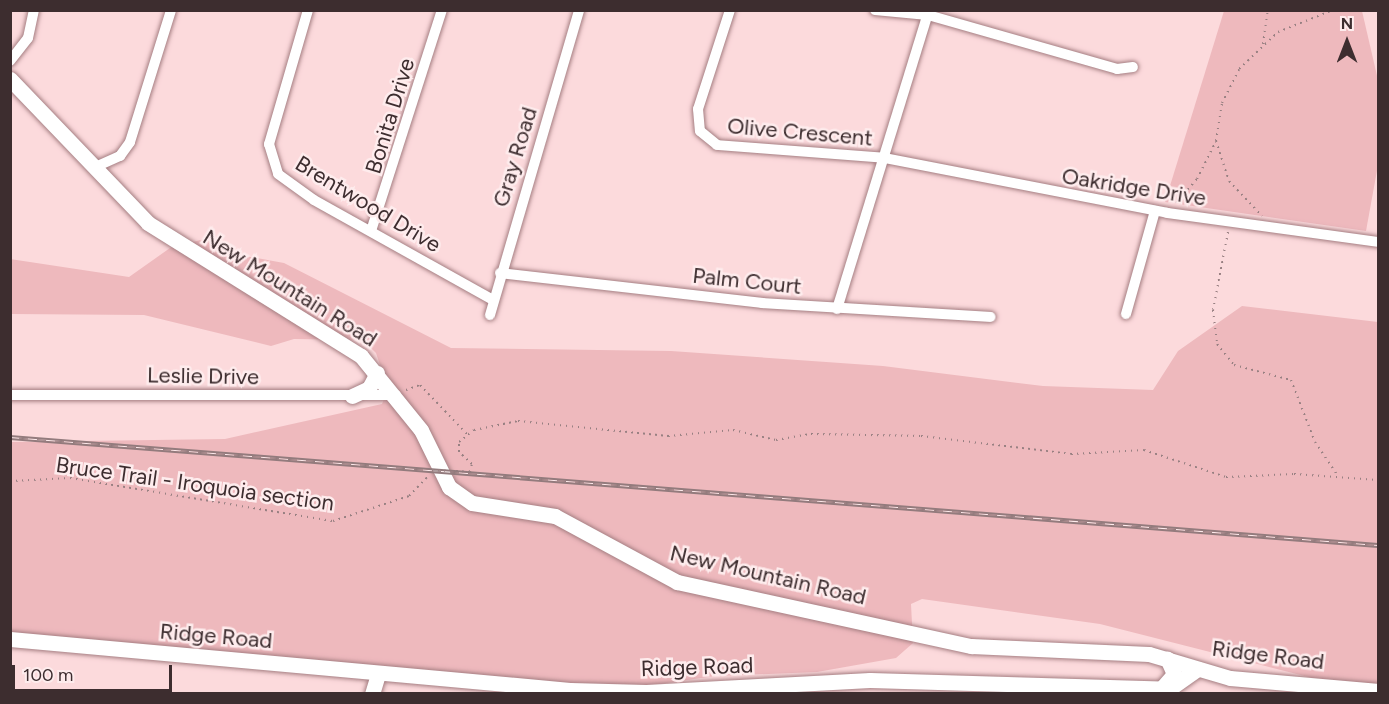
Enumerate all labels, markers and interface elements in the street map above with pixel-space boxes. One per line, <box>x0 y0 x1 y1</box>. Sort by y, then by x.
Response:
north arrow <box>1317 12 1377 72</box>
text: N <box>1341 14 1353 33</box>
street label: Bonita Drive <box>360 55 420 177</box>
street label: Gray Road <box>487 104 543 210</box>
street label: Olive Crescent <box>726 113 874 151</box>
street label: Brentwood Drive <box>290 150 446 258</box>
street label: Oakridge Drive <box>1060 163 1208 211</box>
street label: New Mountain Road <box>198 224 382 352</box>
street label: Palm Court <box>691 262 803 300</box>
street label: Leslie Drive <box>147 362 259 390</box>
street label: Bruce Trail - Iroquoia section <box>54 451 336 517</box>
street label: New Mountain Road <box>667 540 869 610</box>
street label: Ridge Road <box>159 618 273 654</box>
street label: Ridge Road <box>1210 635 1326 675</box>
street label: Ridge Road <box>640 652 754 682</box>
scale bar <box>15 653 176 691</box>
text: 100 m <box>23 664 73 686</box>

